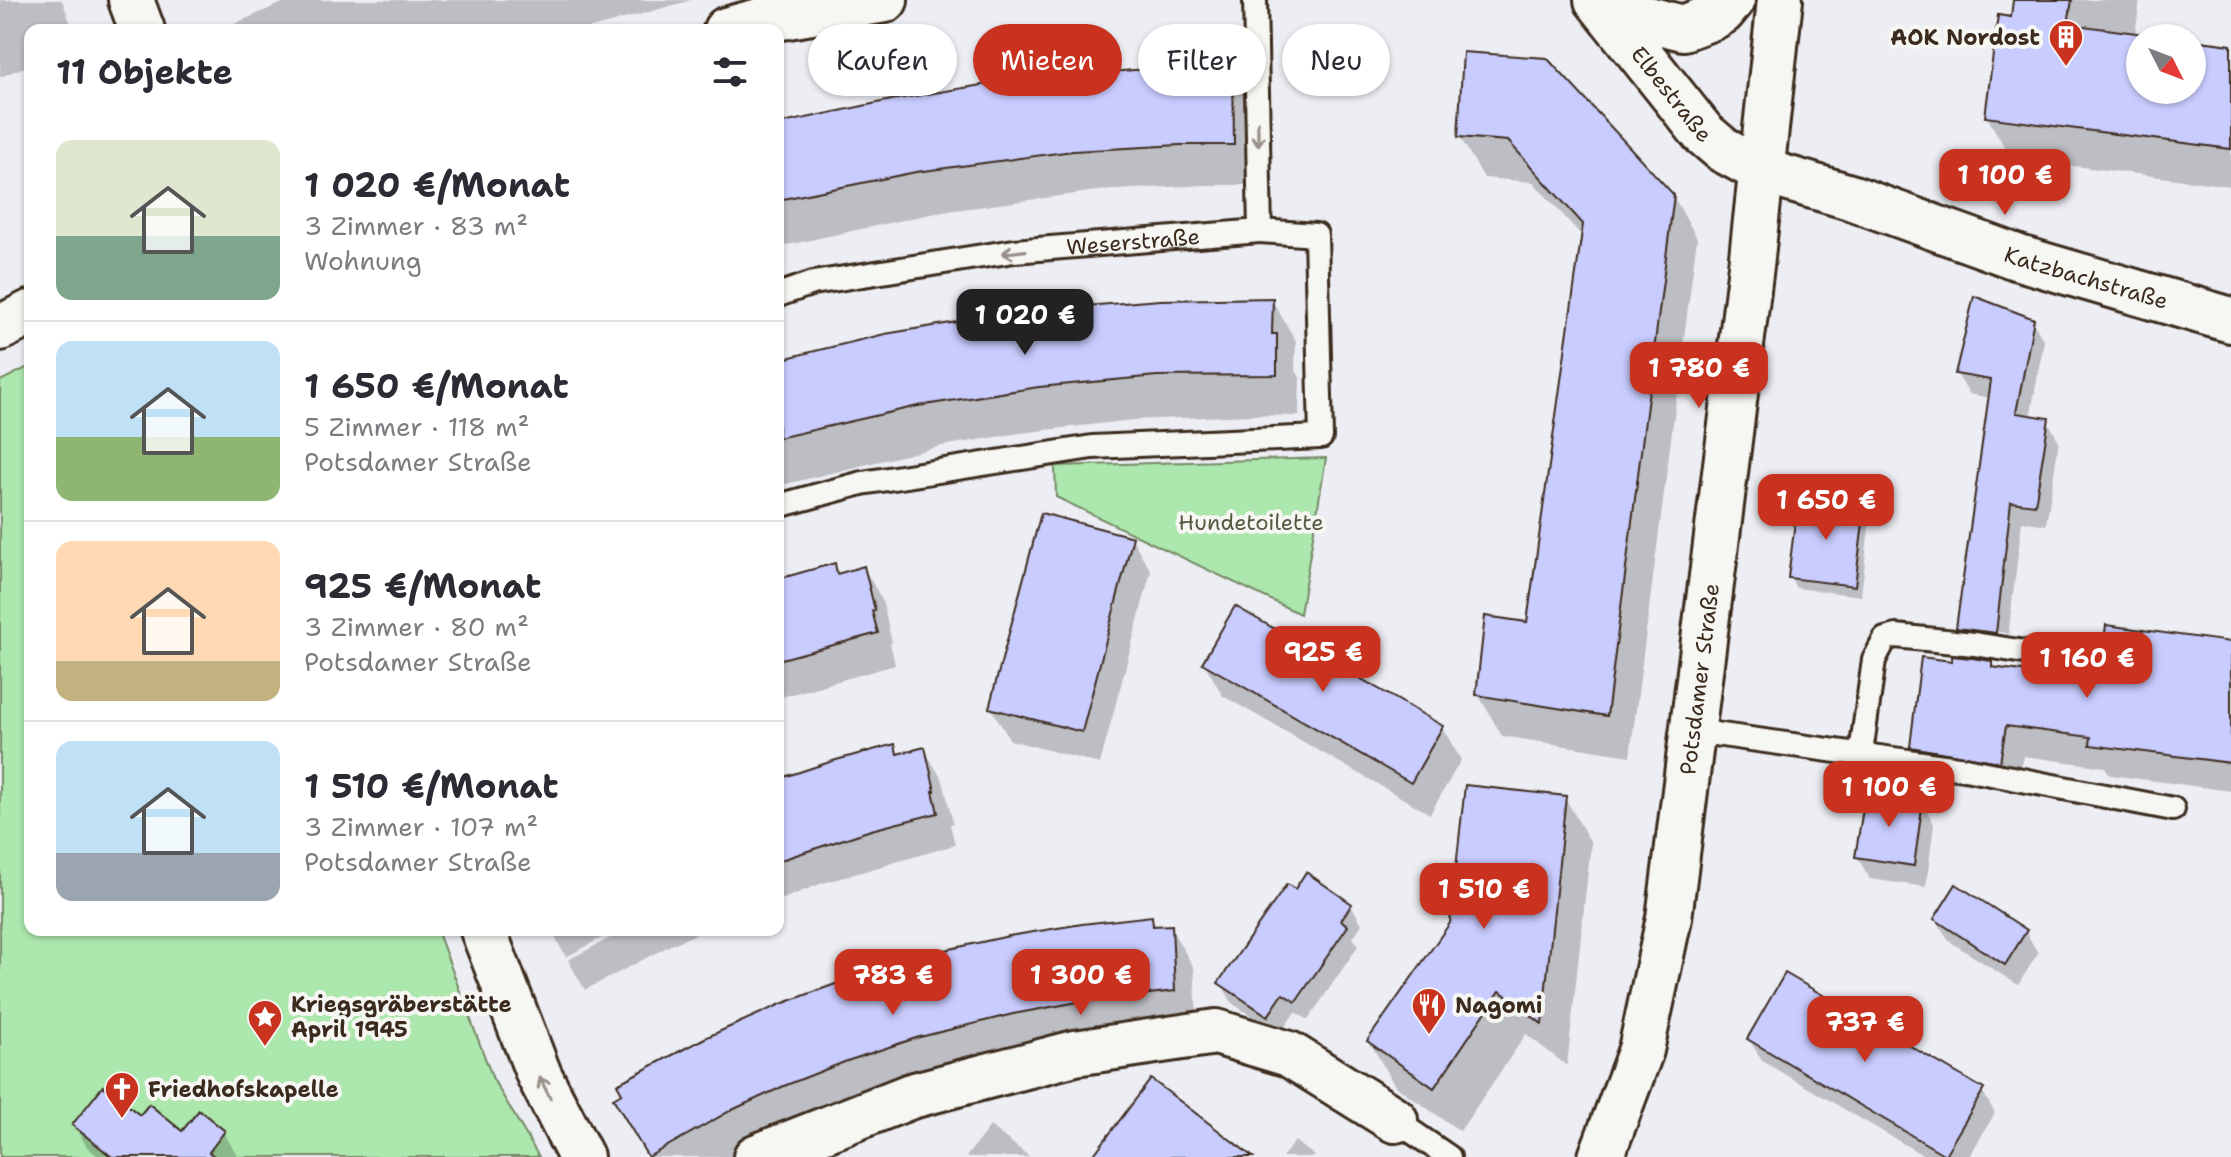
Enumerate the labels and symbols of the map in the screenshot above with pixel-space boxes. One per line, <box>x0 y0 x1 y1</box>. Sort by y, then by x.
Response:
building icon: AOK Nordost <box>2047 18 2085 68</box>
place label: AOK Nordost <box>1890 23 2040 52</box>
north arrow <box>2126 24 2206 104</box>
street label: Elbestraße <box>1624 40 1718 149</box>
one-way arrow <box>1250 120 1265 147</box>
pin: 1 100 € <box>1931 149 2079 217</box>
street label: Weserstraße <box>1065 222 1201 262</box>
street label: Katzbachstraße <box>2000 240 2171 316</box>
one-way arrow <box>1001 244 1028 259</box>
pin: 1 020 € <box>951 289 1099 357</box>
pin: 1 780 € <box>1625 342 1773 410</box>
pin: 1 650 € <box>1752 474 1900 542</box>
park label: Hundetoilette <box>1178 508 1324 537</box>
street label: Potsdamer Straße <box>1673 582 1726 777</box>
pin: 925 € <box>1267 626 1379 694</box>
pin: 1 160 € <box>2013 632 2161 700</box>
pin: 1 100 € <box>1815 761 1963 829</box>
pin: 1 510 € <box>1410 863 1558 931</box>
pin: 783 € <box>837 949 949 1017</box>
pin: 1 300 € <box>1007 949 1155 1017</box>
restaurant icon: Nagomi <box>1410 986 1448 1036</box>
place label: Kriegsgräberstätte April 1945 <box>291 990 512 1044</box>
place label: Nagomi <box>1455 991 1542 1020</box>
pin: 737 € <box>1809 996 1921 1064</box>
place icon: Kriegsgräberstätte April 1945 <box>246 998 284 1048</box>
church icon: Friedhofskapelle <box>103 1070 141 1120</box>
place label: Friedhofskapelle <box>148 1075 339 1104</box>
one-way arrow <box>537 1076 553 1100</box>

